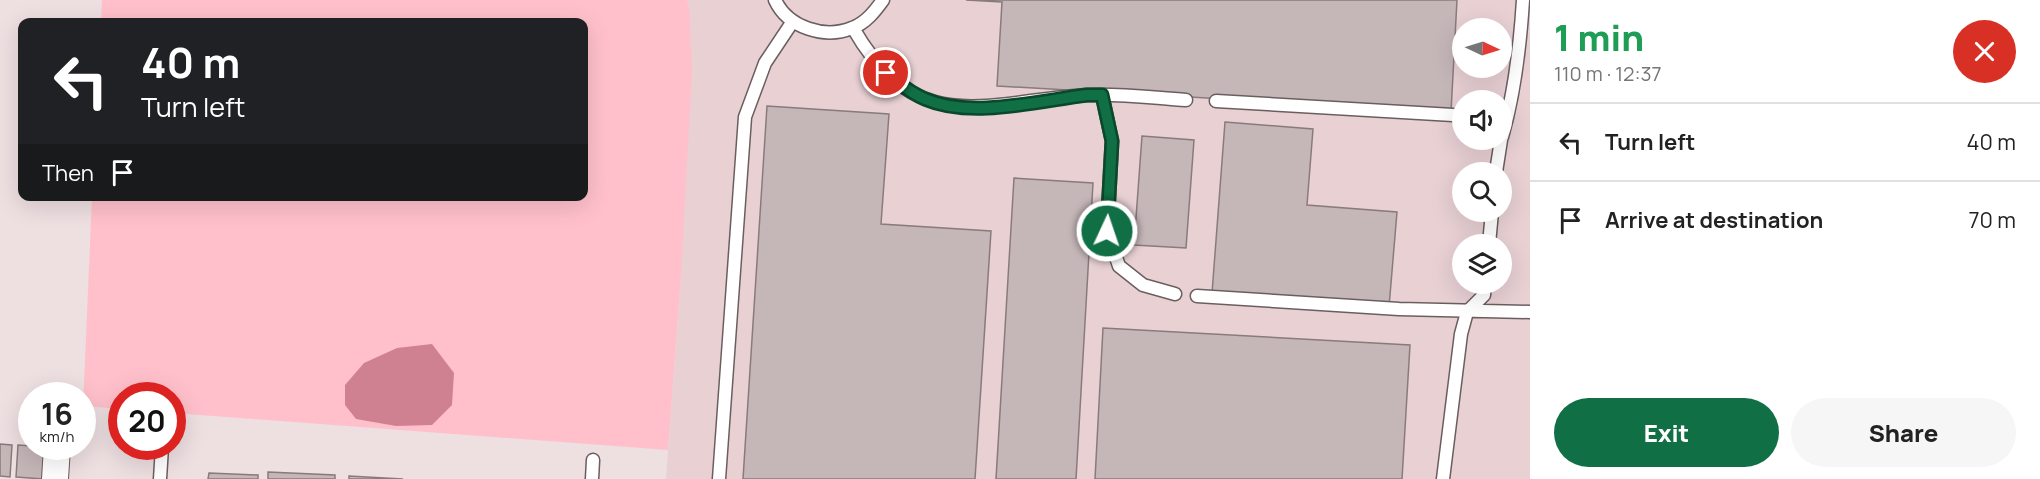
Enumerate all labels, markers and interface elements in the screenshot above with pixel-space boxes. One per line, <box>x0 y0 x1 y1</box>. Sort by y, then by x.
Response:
text: 1 min <box>1554 13 1644 62</box>
north arrow <box>1452 18 1512 78</box>
map controls <box>1452 18 1512 294</box>
button: close <box>1953 20 2016 83</box>
text: 40 m <box>141 33 240 91</box>
icon: left <box>42 42 120 120</box>
pin <box>860 47 911 98</box>
icon: arrive <box>869 56 902 89</box>
text: 110 m · 12:37 <box>1554 60 1662 87</box>
text: Turn left <box>141 88 245 125</box>
button: sound <box>1452 90 1512 150</box>
icon: left <box>1554 126 1587 159</box>
text: Turn left <box>1605 127 1695 157</box>
text: 40 m <box>1967 127 2016 157</box>
icon: arrive <box>106 156 139 189</box>
text: Then <box>42 158 94 188</box>
button: search <box>1452 162 1512 222</box>
position arrow <box>1075 199 1139 263</box>
icon: arrive <box>1554 204 1587 237</box>
text: Arrive at destination <box>1605 205 1823 235</box>
text: 70 m <box>1968 205 2016 235</box>
button: layers <box>1452 234 1512 294</box>
speed limit sign: 20 <box>108 382 186 460</box>
text: 16 <box>41 393 73 434</box>
button: Exit <box>1554 398 1779 467</box>
button: Share <box>1791 398 2016 467</box>
text: km/h <box>40 426 74 447</box>

